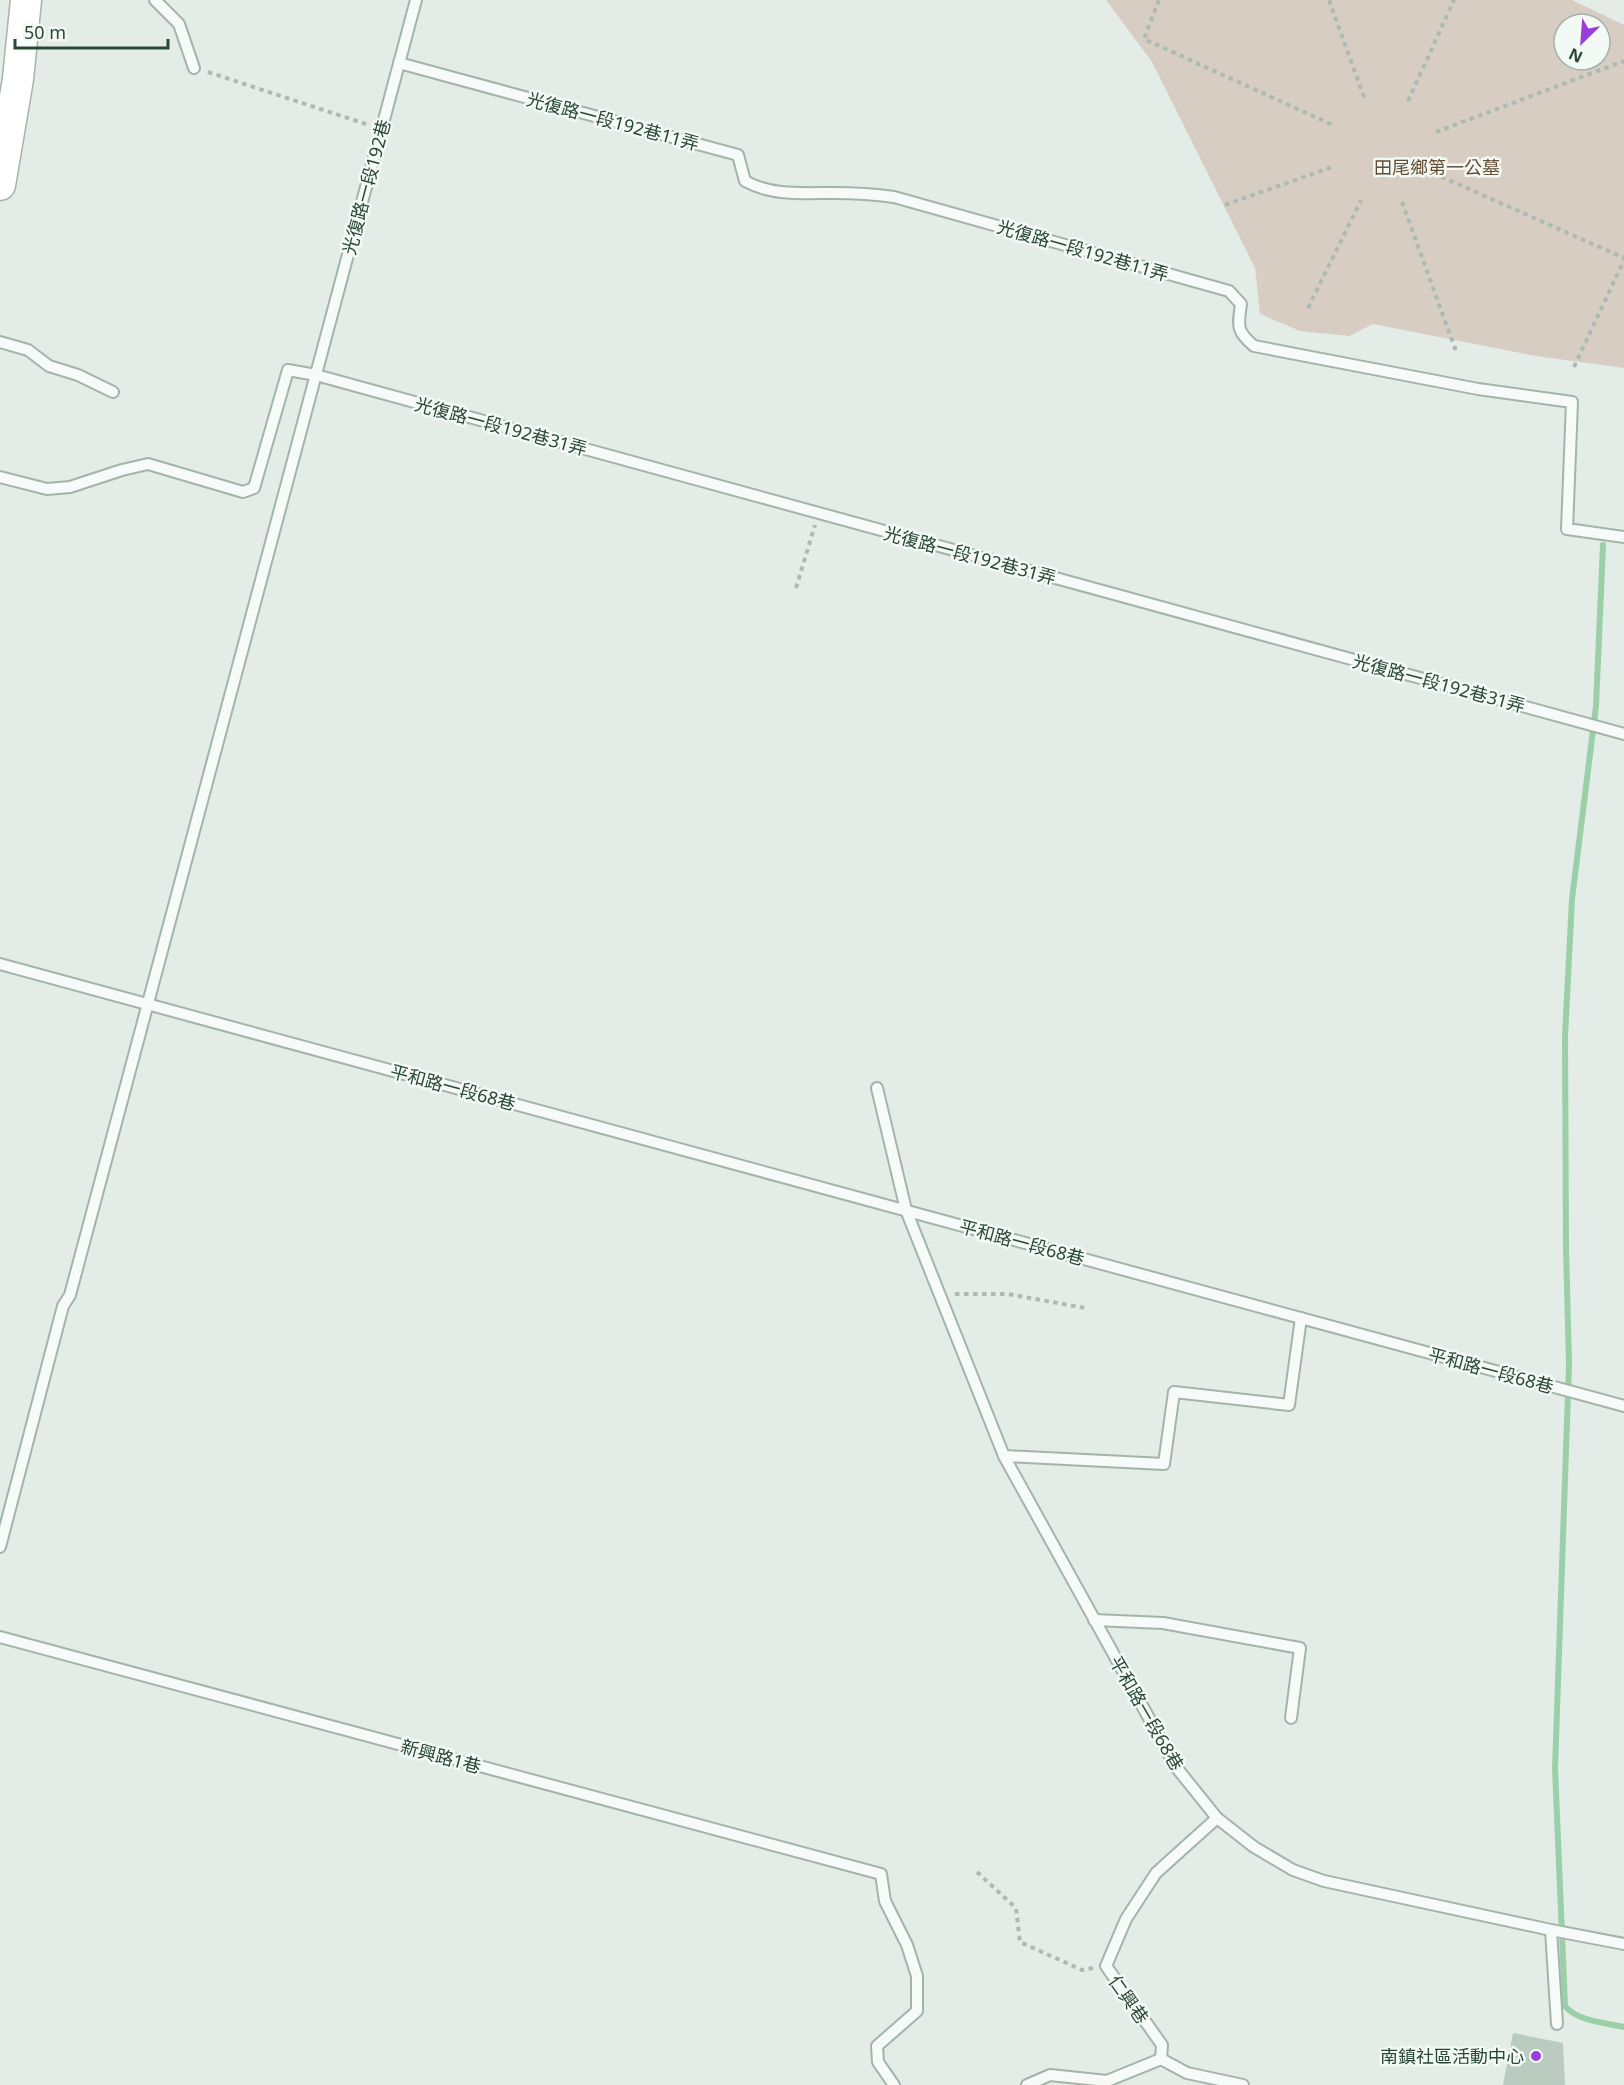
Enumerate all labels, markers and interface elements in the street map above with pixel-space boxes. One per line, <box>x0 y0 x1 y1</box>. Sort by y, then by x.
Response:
scale bar <box>15 12 168 50</box>
north arrow <box>1552 12 1612 72</box>
text: 50 m <box>24 20 66 44</box>
text: N <box>1565 43 1586 68</box>
street label: 光復路一段192巷11弄 <box>524 86 702 156</box>
street label: 光復路一段192巷 <box>336 117 396 257</box>
park label: 田尾鄉第一公墓 <box>1374 155 1500 179</box>
street label: 光復路一段192巷11弄 <box>994 214 1172 286</box>
street label: 光復路一段192巷31弄 <box>412 391 590 461</box>
street label: 光復路一段192巷31弄 <box>881 520 1059 590</box>
street label: 光復路一段192巷31弄 <box>1350 648 1528 718</box>
street label: 平和路一段68巷 <box>388 1059 518 1115</box>
street label: 平和路一段68巷 <box>957 1214 1087 1270</box>
street label: 平和路一段68巷 <box>1426 1342 1556 1398</box>
street label: 平和路一段68巷 <box>1104 1651 1190 1775</box>
street label: 新興路1巷 <box>398 1734 484 1778</box>
street label: 仁興巷 <box>1104 1970 1154 2028</box>
place label: 南鎮社區活動中心 <box>1380 2044 1524 2068</box>
marker: 南鎮社區活動中心 <box>1529 2049 1543 2063</box>

